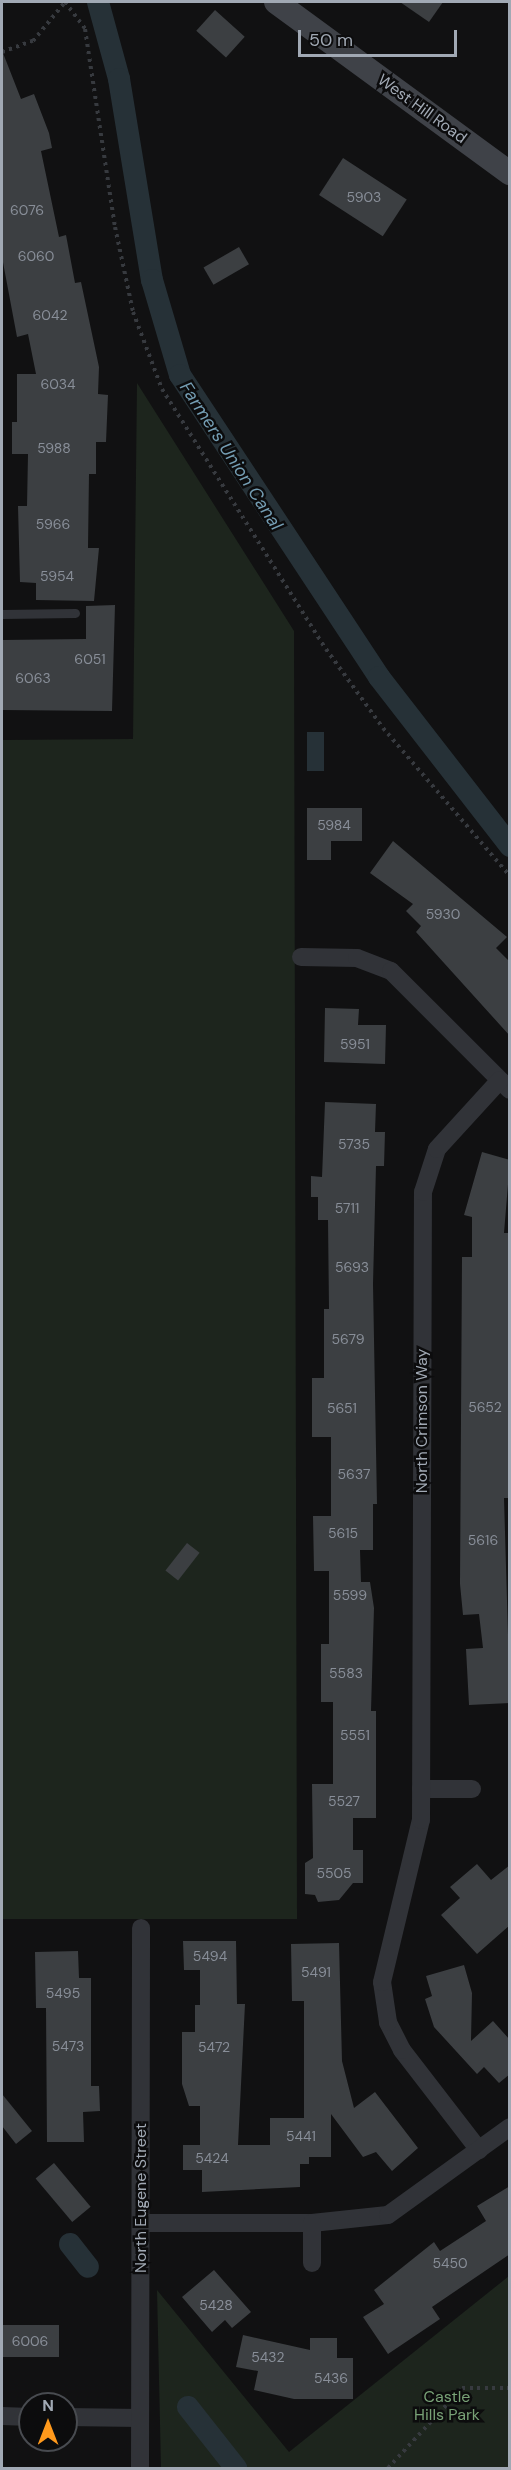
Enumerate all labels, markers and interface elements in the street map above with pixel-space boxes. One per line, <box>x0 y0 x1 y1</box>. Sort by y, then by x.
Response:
scale bar <box>301 18 460 56</box>
text: 50 m <box>309 28 353 52</box>
street label: West Hill Road <box>374 70 470 148</box>
house number: 5903 <box>347 189 381 205</box>
house number: 6076 <box>10 202 44 218</box>
house number: 6060 <box>18 248 54 264</box>
house number: 6042 <box>33 307 67 323</box>
house number: 6034 <box>40 376 76 392</box>
water label: Farmers Union Canal <box>175 378 287 534</box>
house number: 5988 <box>37 440 71 456</box>
house number: 5966 <box>36 516 70 532</box>
house number: 5954 <box>40 568 74 584</box>
house number: 6051 <box>74 651 106 667</box>
house number: 6063 <box>15 670 51 686</box>
house number: 5984 <box>317 817 351 833</box>
house number: 5930 <box>426 906 460 922</box>
house number: 5951 <box>340 1036 370 1052</box>
house number: 5735 <box>338 1136 370 1152</box>
house number: 5711 <box>335 1200 359 1216</box>
house number: 5693 <box>335 1259 369 1275</box>
house number: 5679 <box>332 1331 364 1347</box>
street label: North Crimson Way <box>412 1349 432 1493</box>
house number: 5652 <box>468 1399 502 1415</box>
house number: 5651 <box>327 1400 357 1416</box>
house number: 5637 <box>338 1466 370 1482</box>
house number: 5615 <box>328 1525 358 1541</box>
house number: 5616 <box>468 1532 498 1548</box>
house number: 5599 <box>333 1587 367 1603</box>
house number: 5583 <box>329 1665 363 1681</box>
house number: 5551 <box>340 1727 370 1743</box>
house number: 5527 <box>328 1793 360 1809</box>
house number: 5505 <box>316 1865 352 1881</box>
house number: 5494 <box>193 1948 227 1964</box>
house number: 5491 <box>301 1964 331 1980</box>
house number: 5495 <box>46 1985 80 2001</box>
house number: 5473 <box>52 2038 84 2054</box>
house number: 5472 <box>198 2039 230 2055</box>
street label: North Eugene Street <box>131 2123 151 2273</box>
house number: 5441 <box>286 2128 316 2144</box>
house number: 5424 <box>195 2150 229 2166</box>
house number: 5450 <box>432 2255 468 2271</box>
house number: 5428 <box>199 2297 233 2313</box>
house number: 6006 <box>12 2333 48 2349</box>
house number: 5432 <box>251 2349 285 2365</box>
house number: 5436 <box>314 2370 348 2386</box>
park label: Castle Hills Park <box>414 2387 480 2425</box>
north arrow <box>18 2392 78 2452</box>
text: N <box>42 2395 54 2416</box>

